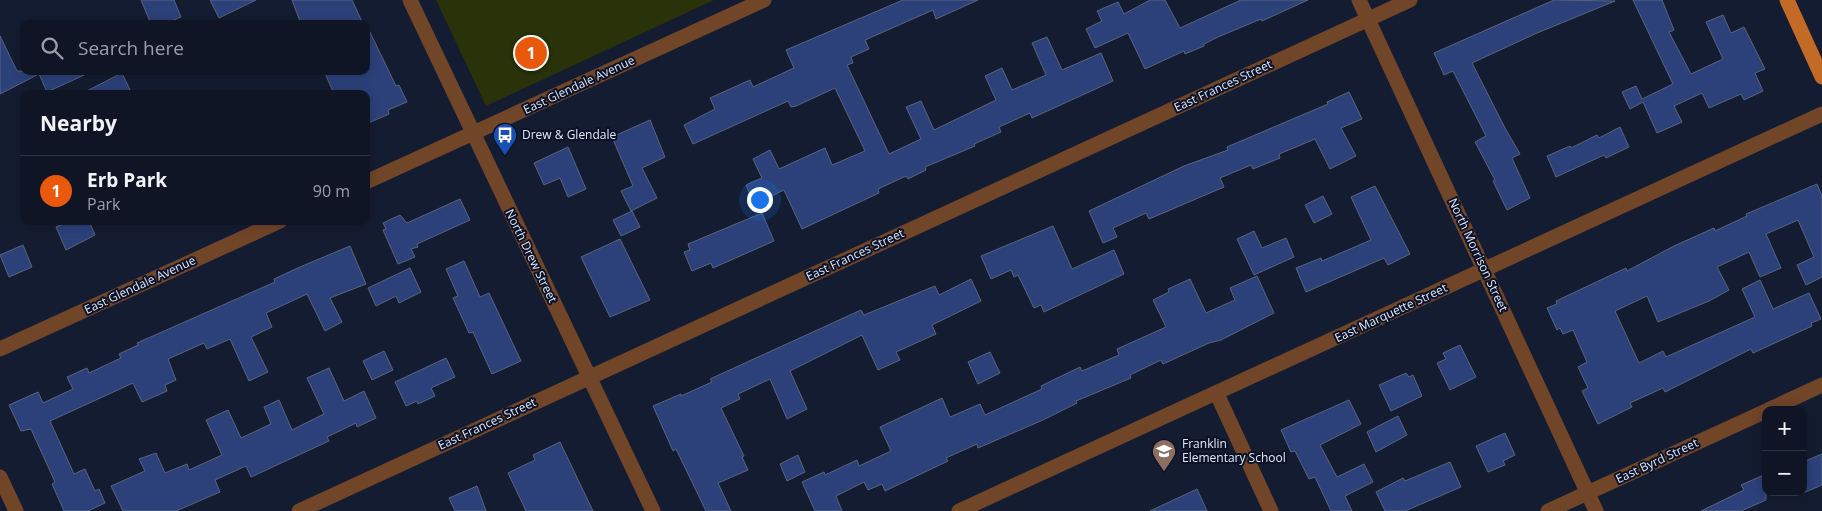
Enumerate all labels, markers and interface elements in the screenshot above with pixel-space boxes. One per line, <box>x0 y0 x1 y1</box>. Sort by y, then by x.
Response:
search box <box>20 20 370 75</box>
icon: search <box>38 34 66 62</box>
pin: 1 <box>515 34 547 72</box>
text: Search here <box>78 35 184 61</box>
street label: East Glendale Avenue <box>520 51 637 118</box>
street label: East Frances Street <box>1171 55 1275 116</box>
text: Nearby <box>40 109 117 137</box>
bus stop icon: Drew & Glendale <box>492 122 518 156</box>
place label: Drew & Glendale <box>522 126 617 143</box>
text: Erb Park <box>87 167 167 193</box>
text: 1 <box>51 180 61 202</box>
text: 90 m <box>313 180 350 202</box>
your location <box>747 187 773 213</box>
text: Park <box>87 193 120 215</box>
street label: North Morrison Street <box>1445 195 1512 314</box>
street label: North Drew Street <box>501 206 561 305</box>
street label: East Frances Street <box>803 224 907 285</box>
street label: East Glendale Avenue <box>81 251 198 318</box>
street label: East Marquette Street <box>1332 279 1450 346</box>
street label: East Frances Street <box>435 393 539 454</box>
map controls <box>1762 406 1807 496</box>
button: + <box>1762 406 1807 451</box>
street label: East Byrd Street <box>1613 434 1701 487</box>
place label: Franklin Elementary School <box>1182 435 1286 466</box>
school or university icon: Franklin Elementary School <box>1151 438 1177 472</box>
button: − <box>1762 451 1807 496</box>

